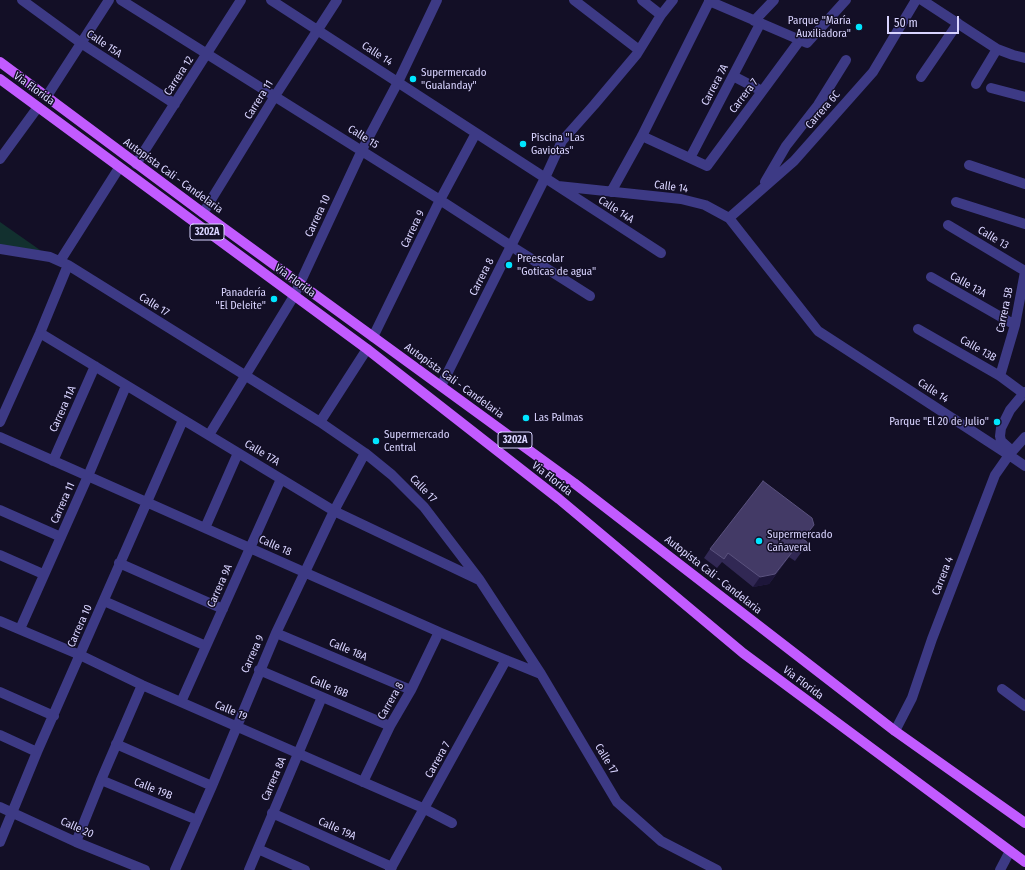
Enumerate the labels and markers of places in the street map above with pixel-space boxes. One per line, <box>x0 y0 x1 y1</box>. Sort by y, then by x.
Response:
place label: Parque "María Auxiliadora" <box>788 14 851 40</box>
marker: Parque "María Auxiliadora" <box>854 22 864 32</box>
place label: Supermercado "Gualanday" <box>421 66 486 92</box>
marker: Supermercado "Gualanday" <box>408 74 418 84</box>
place label: Piscina "Las Gaviotas" <box>531 131 584 157</box>
marker: Piscina "Las Gaviotas" <box>518 139 528 149</box>
place label: Preescolar "Goticas de agua" <box>517 252 596 278</box>
marker: Preescolar "Goticas de agua" <box>504 260 514 270</box>
place label: Panadería "El Deleite" <box>215 286 266 312</box>
marker: Panadería "El Deleite" <box>269 294 279 304</box>
place label: Las Palmas <box>534 411 583 425</box>
marker: Las Palmas <box>521 413 531 423</box>
place label: Parque "El 20 de Julio" <box>889 415 989 429</box>
marker: Parque "El 20 de Julio" <box>992 417 1002 427</box>
place label: Supermercado Central <box>384 428 449 454</box>
marker: Supermercado Central <box>371 436 381 446</box>
place label: Supermercado Cañaveral <box>767 528 832 554</box>
marker: Supermercado Cañaveral <box>754 536 764 546</box>

